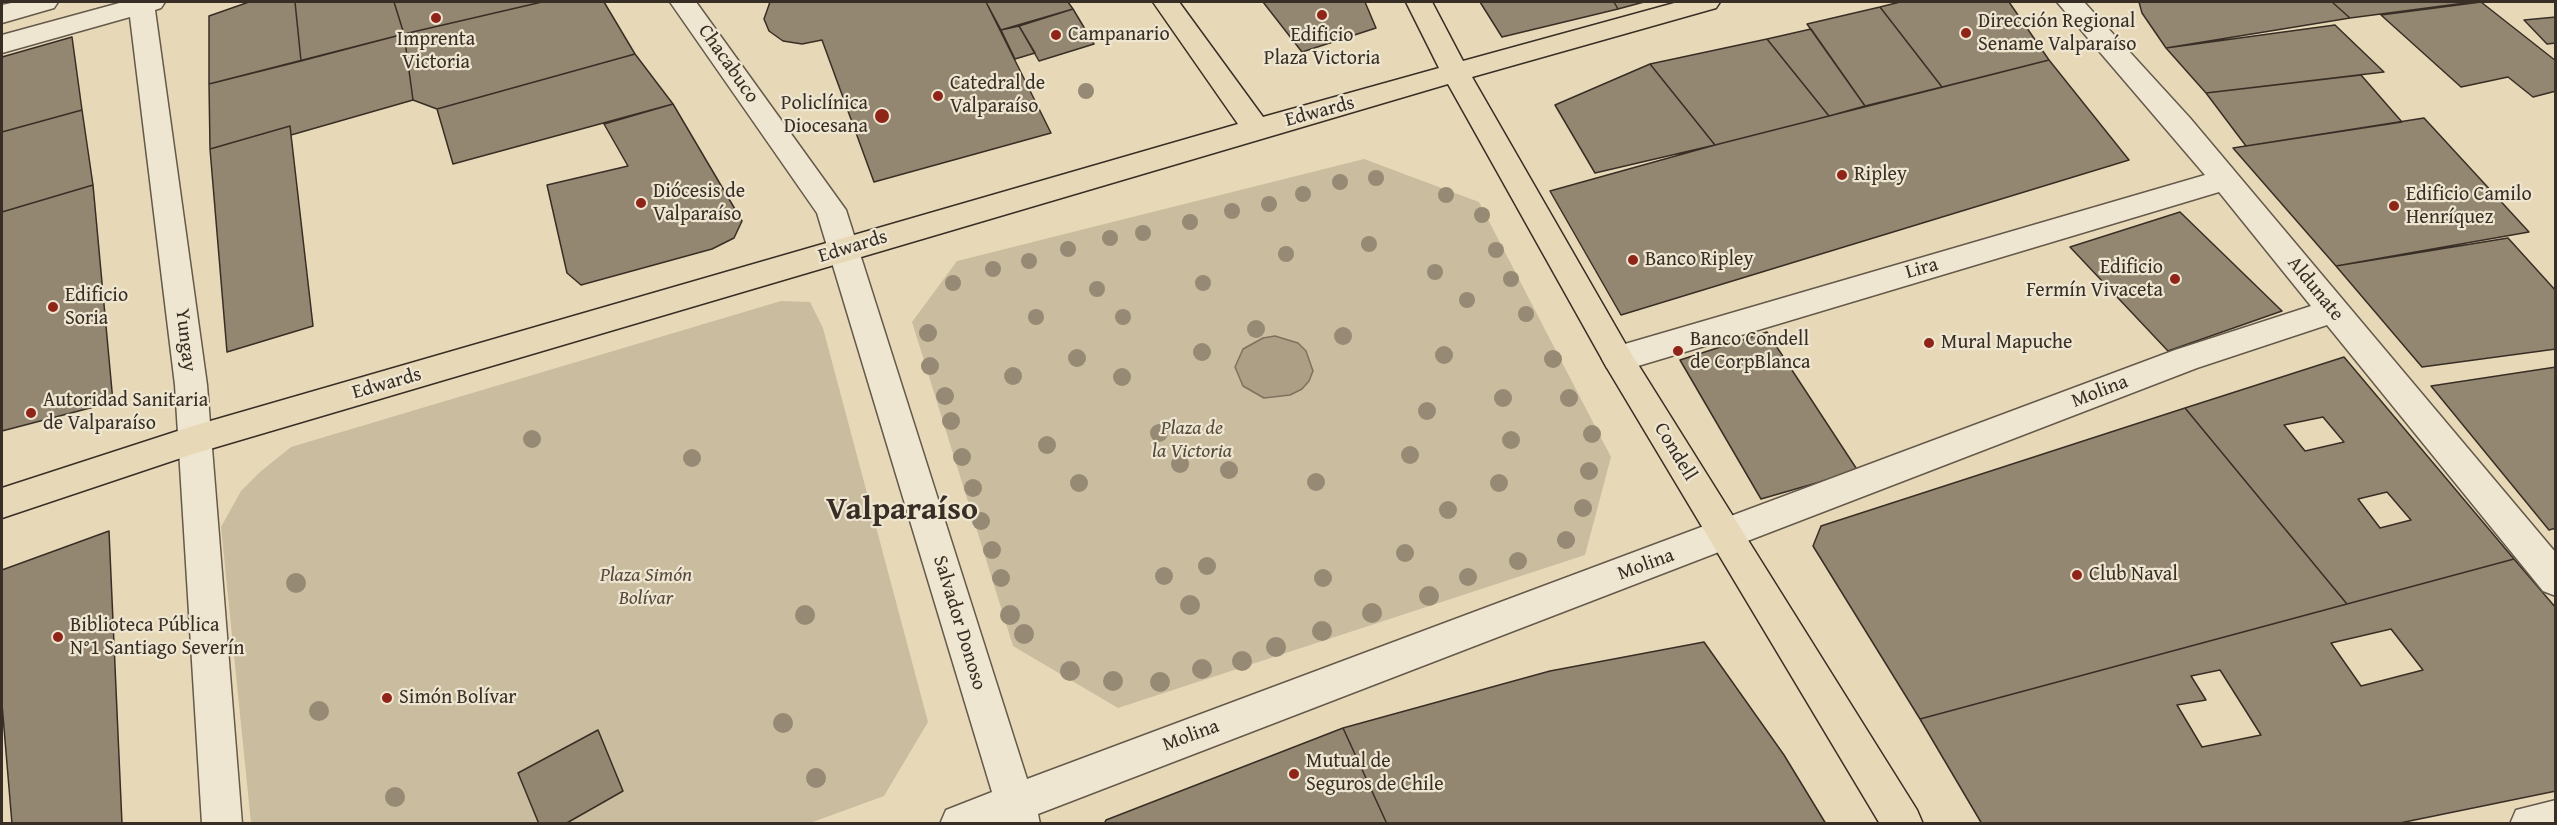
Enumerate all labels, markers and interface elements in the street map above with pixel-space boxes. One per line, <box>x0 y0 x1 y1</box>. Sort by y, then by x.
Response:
marker: Edificio Plaza Victoria <box>1315 8 1329 22</box>
place label: Dirección Regional Sename Valparaíso <box>1978 10 2136 57</box>
marker: Imprenta Victoria <box>429 11 443 25</box>
street label: Chacabuco <box>692 20 764 108</box>
place label: Campanario <box>1068 23 1170 47</box>
place label: Edificio Plaza Victoria <box>1264 24 1380 71</box>
marker: Dirección Regional Sename Valparaíso <box>1959 26 1973 40</box>
place label: Imprenta Victoria <box>397 28 475 75</box>
marker: Campanario <box>1049 28 1063 42</box>
place label: Catedral de Valparaíso <box>950 72 1045 119</box>
marker: Catedral de Valparaíso <box>931 89 945 103</box>
street label: Edwards <box>1283 91 1357 133</box>
place label: Policlínica Diocesana <box>781 92 868 139</box>
marker: Policlínica Diocesana <box>873 107 891 125</box>
place label: Ripley <box>1854 163 1907 187</box>
marker: Ripley <box>1835 168 1849 182</box>
place label: Diócesis de Valparaíso <box>653 180 745 227</box>
place label: Edificio Camilo Henríquez <box>2406 183 2532 230</box>
marker: Diócesis de Valparaíso <box>634 196 648 210</box>
marker: Edificio Camilo Henríquez <box>2387 199 2401 213</box>
street label: Edwards <box>816 225 890 269</box>
place label: Banco Ripley <box>1645 248 1753 272</box>
street label: Aldunate <box>2282 252 2348 326</box>
marker: Banco Ripley <box>1626 253 1640 267</box>
street label: Lira <box>1903 253 1941 285</box>
place label: Edificio Fermín Vivaceta <box>2026 256 2163 303</box>
marker: Edificio Fermín Vivaceta <box>2168 272 2182 286</box>
place label: Edificio Soria <box>65 284 128 331</box>
marker: Edificio Soria <box>46 300 60 314</box>
street label: Yungay <box>169 307 201 373</box>
place label: Banco Condell de CorpBlanca <box>1690 328 1811 375</box>
place label: Mural Mapuche <box>1941 331 2072 355</box>
marker: Mural Mapuche <box>1922 336 1936 350</box>
marker: Banco Condell de CorpBlanca <box>1671 344 1685 358</box>
street label: Edwards <box>350 363 424 405</box>
street label: Molina <box>2068 370 2132 414</box>
place label: Autoridad Sanitaria de Valparaíso <box>43 389 208 436</box>
marker: Autoridad Sanitaria de Valparaíso <box>24 406 38 420</box>
park label: Plaza de la Victoria <box>1152 417 1232 464</box>
street label: Condell <box>1648 419 1702 485</box>
district label: Valparaíso <box>826 492 978 530</box>
street label: Molina <box>1614 544 1678 586</box>
street label: Salvador Donoso <box>927 553 991 693</box>
place label: Club Naval <box>2089 563 2178 587</box>
park label: Plaza Simón Bolívar <box>600 564 692 611</box>
marker: Club Naval <box>2070 568 2084 582</box>
place label: Biblioteca Pública N°1 Santiago Severín <box>70 614 245 661</box>
marker: Biblioteca Pública N°1 Santiago Severín <box>51 630 65 644</box>
place label: Simón Bolívar <box>399 686 517 710</box>
marker: Simón Bolívar <box>380 691 394 705</box>
street label: Molina <box>1159 715 1223 757</box>
place label: Mutual de Seguros de Chile <box>1306 750 1444 797</box>
marker: Mutual de Seguros de Chile <box>1287 767 1301 781</box>

